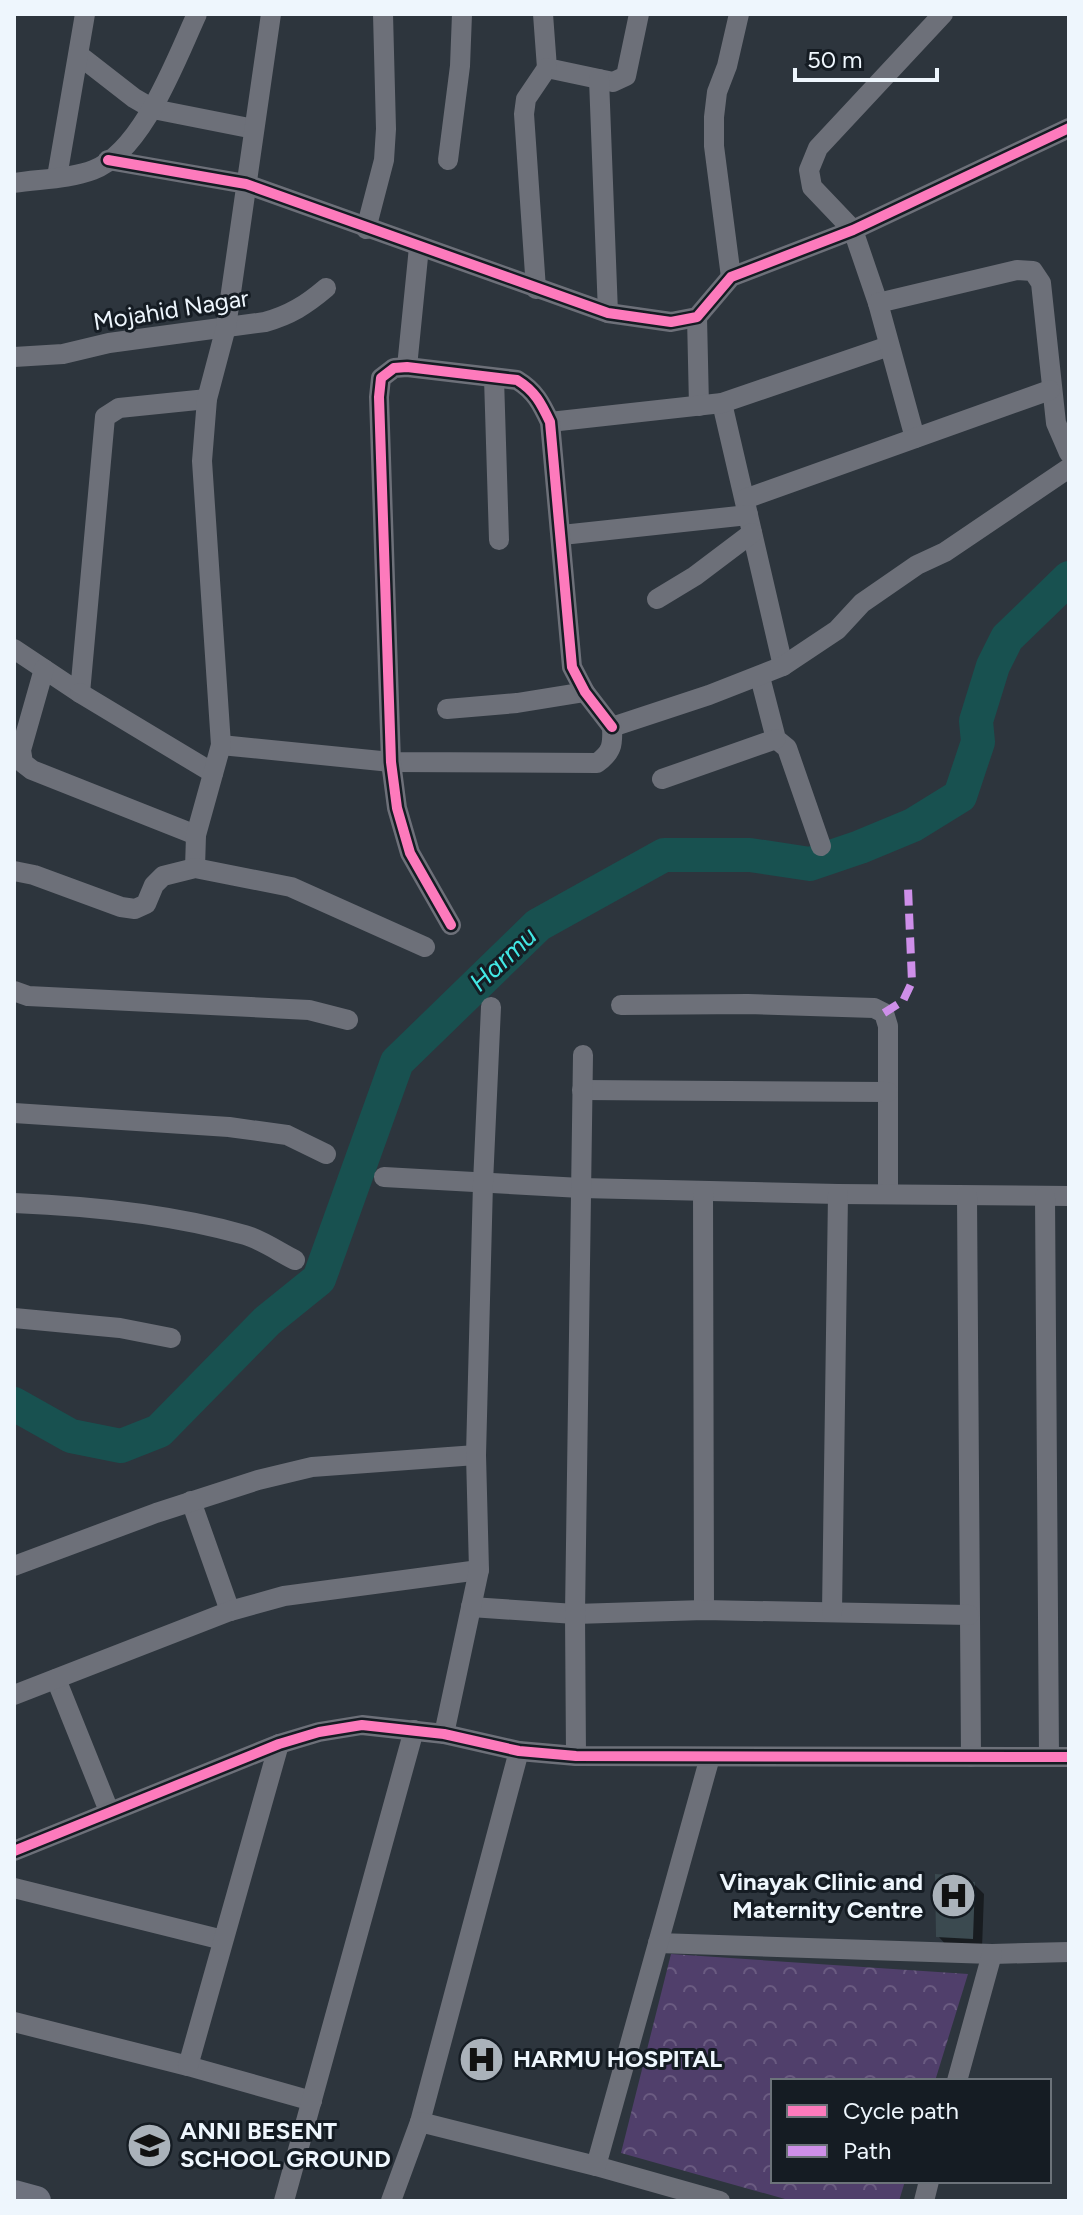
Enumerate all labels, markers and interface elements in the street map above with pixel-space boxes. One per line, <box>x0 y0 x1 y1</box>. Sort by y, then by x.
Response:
scale bar <box>795 32 937 82</box>
text: 50 m <box>807 45 863 74</box>
street label: Mojahid Nagar <box>91 283 251 336</box>
water label: Harmu <box>463 920 543 998</box>
place label: Vinayak Clinic and Maternity Centre <box>719 1867 923 1924</box>
hospital icon: Vinayak Clinic and Maternity Centre <box>930 1872 978 1920</box>
hospital icon: HARMU HOSPITAL <box>458 2035 506 2083</box>
place label: HARMU HOSPITAL <box>513 2044 722 2073</box>
legend <box>771 2079 1051 2183</box>
text: Cycle path <box>843 2096 959 2125</box>
place label: ANNI BESENT SCHOOL GROUND <box>180 2116 391 2173</box>
school or university icon: ANNI BESENT SCHOOL GROUND <box>125 2121 173 2169</box>
text: Path <box>843 2136 891 2165</box>

